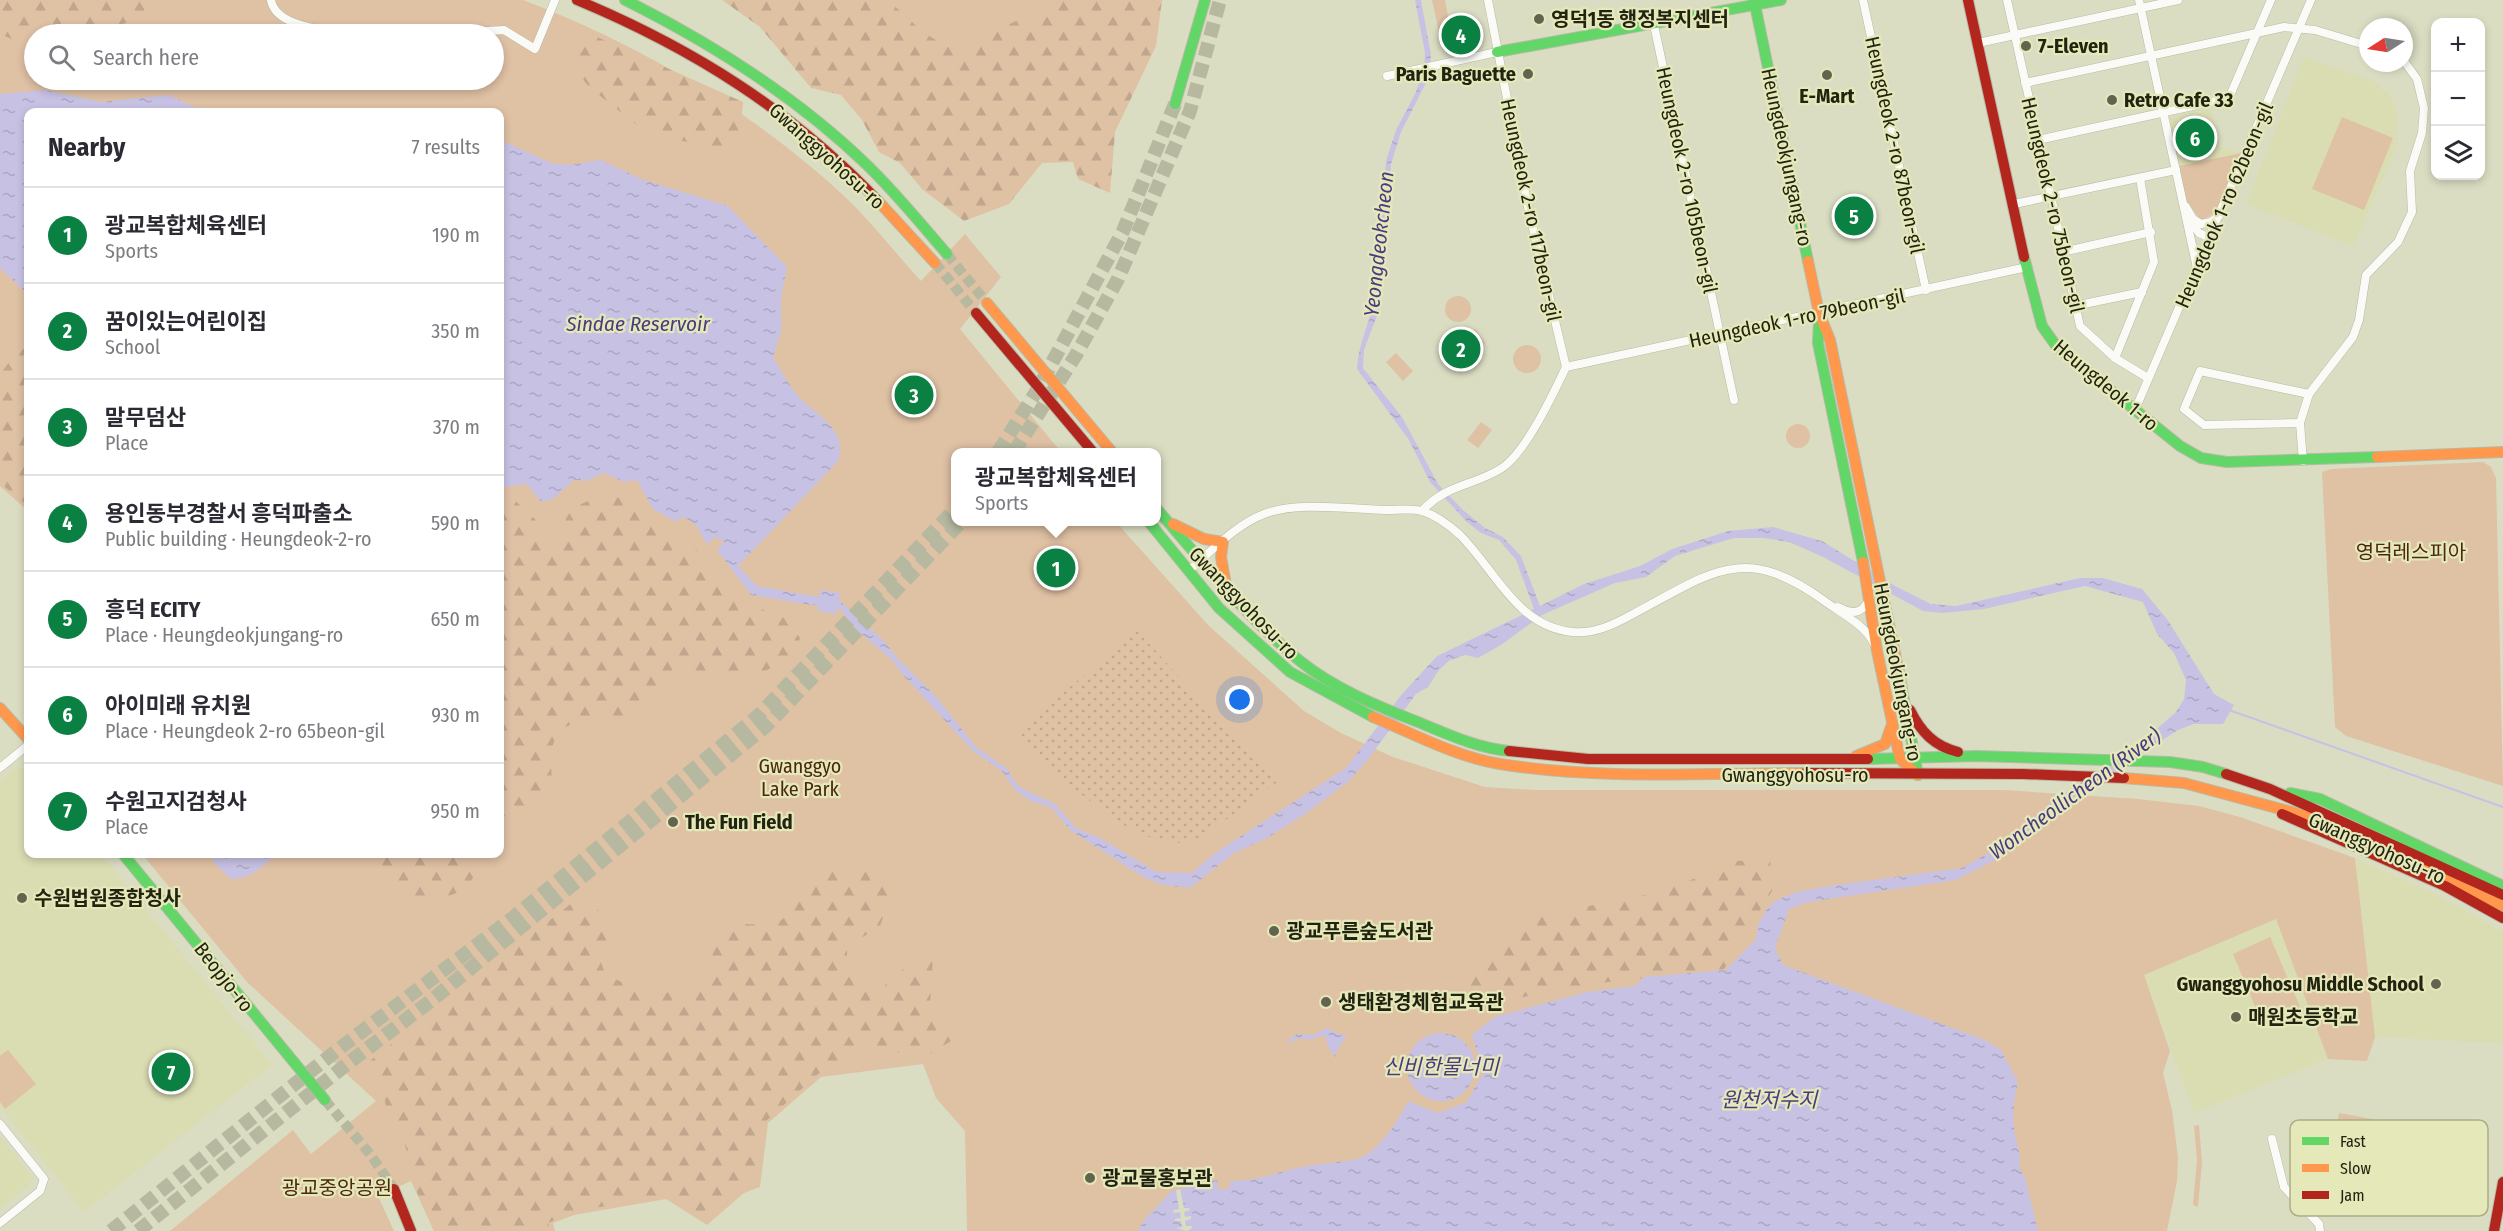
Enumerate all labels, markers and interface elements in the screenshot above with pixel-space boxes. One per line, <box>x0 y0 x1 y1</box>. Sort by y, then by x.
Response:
place label: 영덕1동 행정복지센터 <box>1551 7 1729 31</box>
pin: 4 <box>1442 12 1480 57</box>
marker: 영덕1동 행정복지센터 <box>1532 12 1546 26</box>
north arrow <box>2359 18 2413 72</box>
map controls <box>2431 18 2485 180</box>
button: + <box>2431 18 2485 72</box>
search box <box>24 24 504 90</box>
street label: Heungdeok 2-ro 87beon-gil <box>1860 34 1930 256</box>
place label: 7-Eleven <box>2038 34 2109 58</box>
marker: 7-Eleven <box>2019 39 2033 53</box>
icon: search <box>45 41 78 74</box>
text: Search here <box>93 44 199 71</box>
place label: Paris Baguette <box>1396 62 1516 86</box>
street label: Heungdeok 2-ro 105beon-gil <box>1651 64 1723 296</box>
street label: Heungdeokjungang-ro <box>1756 66 1818 248</box>
marker: Paris Baguette <box>1521 67 1535 81</box>
marker: E-Mart <box>1820 68 1834 82</box>
button: − <box>2431 72 2485 126</box>
place label: E-Mart <box>1799 84 1856 108</box>
place label: Retro Cafe 33 <box>2124 88 2234 112</box>
marker: Retro Cafe 33 <box>2105 93 2119 107</box>
street label: Heungdeok 2-ro 75beon-gil <box>2016 95 2090 315</box>
street label: Heungdeok 2-ro 117beon-gil <box>1496 96 1566 324</box>
street label: Gwanggyohosu-ro <box>764 98 890 214</box>
street label: Heungdeok 1-ro 62beon-gil <box>2170 98 2278 312</box>
pin: 6 <box>2176 116 2214 160</box>
button: layers <box>2431 126 2485 180</box>
text: Nearby <box>48 132 125 163</box>
text: 7 results <box>412 135 480 159</box>
water label: Yeongdeokcheon <box>1358 170 1400 318</box>
pin: 5 <box>1834 194 1874 238</box>
text: 광교복합체육센터 <box>105 212 267 239</box>
text: 1 <box>63 223 72 247</box>
text: 190 m <box>432 223 480 247</box>
text: Sports <box>105 239 158 263</box>
street label: Heungdeok 1-ro 79beon-gil <box>1687 283 1907 353</box>
text: 꿈이있는어린이집 <box>105 308 267 335</box>
water label: Sindae Reservoir <box>565 311 710 337</box>
text: 2 <box>63 319 72 343</box>
text: 350 m <box>431 319 480 343</box>
pin: 2 <box>1442 326 1480 372</box>
street label: Heungdeok 1-ro <box>2049 334 2163 436</box>
text: School <box>105 335 160 359</box>
pin: 3 <box>894 372 934 418</box>
text: 말무덤산 <box>105 404 186 431</box>
text: 3 <box>63 415 72 439</box>
text: 370 m <box>433 415 480 439</box>
text: Place <box>105 431 148 455</box>
popup <box>951 448 1161 526</box>
text: 광교복합체육센터 <box>975 464 1137 491</box>
text: Sports <box>975 491 1028 515</box>
text: 용인동부경찰서 흥덕파출소 <box>105 500 352 527</box>
text: 4 <box>62 511 73 535</box>
text: 590 m <box>431 511 480 535</box>
text: Public building · Heungdeok-2-ro <box>105 527 371 551</box>
park label: 영덕레스피아 <box>2356 540 2466 564</box>
street label: Gwanggyohosu-ro <box>1184 542 1304 664</box>
pin: 1 <box>1036 546 1076 590</box>
street label: Heungdeokjungang-ro <box>1869 581 1927 763</box>
text: 흥덕 ECITY <box>105 596 200 623</box>
text: 5 <box>63 607 72 631</box>
text: 650 m <box>431 607 480 631</box>
text: Place · Heungdeokjungang-ro <box>105 623 343 647</box>
your location <box>1225 685 1254 714</box>
text: 아이미래 유치원 <box>105 692 251 719</box>
text: 6 <box>62 703 73 727</box>
text: 930 m <box>431 703 480 727</box>
text: Place · Heungdeok 2-ro 65beon-gil <box>105 719 385 743</box>
water label: Woncheollicheon (River) <box>1984 723 2166 865</box>
park label: Gwanggyo Lake Park <box>759 754 841 801</box>
street label: Gwanggyohosu-ro <box>1721 763 1869 787</box>
text: 수원고지검청사 <box>105 788 247 815</box>
text: 7 <box>63 799 72 823</box>
text: 950 m <box>431 799 480 823</box>
street label: Gwanggyohosu-ro <box>2305 807 2449 889</box>
place label: The Fun Field <box>685 810 793 834</box>
text: Place <box>105 815 148 839</box>
marker: The Fun Field <box>666 815 680 829</box>
place label: 수원법원종합청사 <box>34 886 181 910</box>
marker: 수원법원종합청사 <box>15 891 29 905</box>
place label: 광교푸른숲도서관 <box>1286 919 1434 943</box>
marker: 광교푸른숲도서관 <box>1267 924 1281 938</box>
street label: Beopjo-ro <box>189 937 259 1017</box>
place label: Gwanggyohosu Middle School <box>2177 972 2425 996</box>
marker: Gwanggyohosu Middle School <box>2429 977 2443 991</box>
place label: 생태환경체험교육관 <box>1338 990 1504 1014</box>
marker: 생태환경체험교육관 <box>1319 995 1333 1009</box>
place label: 매원초등학교 <box>2248 1005 2358 1029</box>
marker: 매원초등학교 <box>2229 1010 2243 1024</box>
pin: 7 <box>152 1050 190 1094</box>
water label: 신비한물너미 <box>1383 1054 1501 1080</box>
water label: 원천저수지 <box>1721 1087 1819 1113</box>
legend <box>2290 1120 2488 1216</box>
text: Fast <box>2340 1132 2367 1151</box>
text: Slow <box>2340 1159 2371 1178</box>
place label: 광교물홍보관 <box>1102 1166 1213 1190</box>
marker: 광교물홍보관 <box>1083 1171 1097 1185</box>
park label: 광교중앙공원 <box>282 1176 392 1200</box>
text: Jam <box>2340 1186 2365 1205</box>

